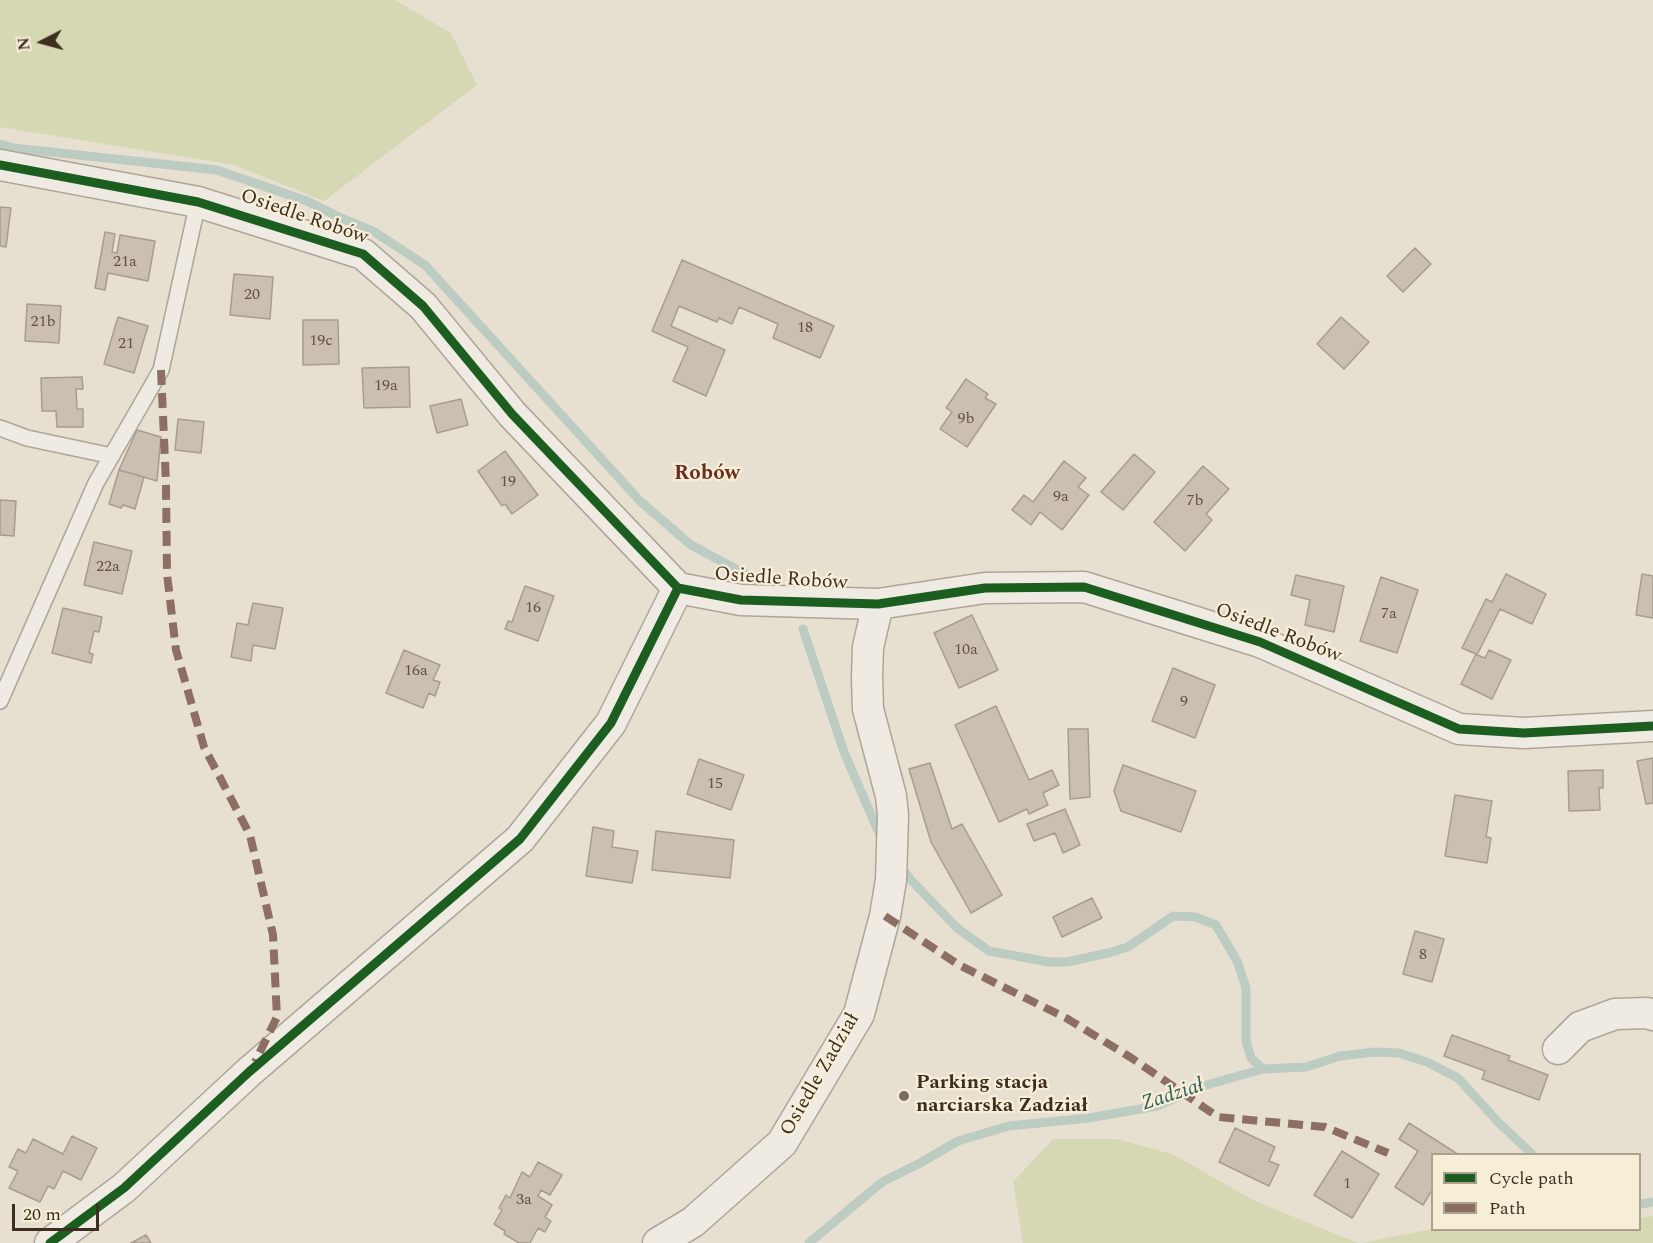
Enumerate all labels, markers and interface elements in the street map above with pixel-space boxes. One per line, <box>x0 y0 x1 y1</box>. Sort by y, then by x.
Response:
north arrow <box>12 12 72 72</box>
text: N <box>11 36 37 52</box>
street label: Osiedle Robów <box>237 185 371 251</box>
house number: 21a <box>113 253 137 273</box>
house number: 20 <box>244 286 260 306</box>
house number: 21b <box>31 313 55 333</box>
house number: 18 <box>797 319 813 339</box>
house number: 19c <box>309 332 333 352</box>
house number: 21 <box>118 335 134 355</box>
house number: 19a <box>374 377 398 397</box>
house number: 9b <box>958 410 974 430</box>
district label: Robów <box>674 462 740 488</box>
house number: 19 <box>500 473 516 493</box>
house number: 9a <box>1053 488 1069 508</box>
house number: 7b <box>1187 492 1203 512</box>
house number: 22a <box>96 558 120 578</box>
street label: Osiedle Robów <box>714 563 848 597</box>
house number: 16 <box>525 599 541 619</box>
street label: Osiedle Robów <box>1211 599 1345 669</box>
house number: 7a <box>1381 605 1397 625</box>
house number: 10a <box>954 641 978 661</box>
house number: 16a <box>404 662 428 682</box>
house number: 9 <box>1180 693 1188 713</box>
house number: 15 <box>707 775 723 795</box>
house number: 8 <box>1419 946 1427 966</box>
street label: Osiedle Zadział <box>776 1009 866 1141</box>
place label: Parking stacja narciarska Zadział <box>916 1072 1088 1119</box>
water label: Zadział <box>1139 1074 1207 1118</box>
marker: Parking stacja narciarska Zadział <box>897 1089 911 1103</box>
legend <box>1431 1153 1641 1231</box>
text: Cycle path <box>1489 1165 1574 1192</box>
house number: 1 <box>1343 1175 1351 1195</box>
house number: 3a <box>516 1191 532 1211</box>
scale bar <box>15 1192 102 1230</box>
text: Path <box>1489 1195 1526 1222</box>
text: 20 m <box>23 1201 61 1228</box>

